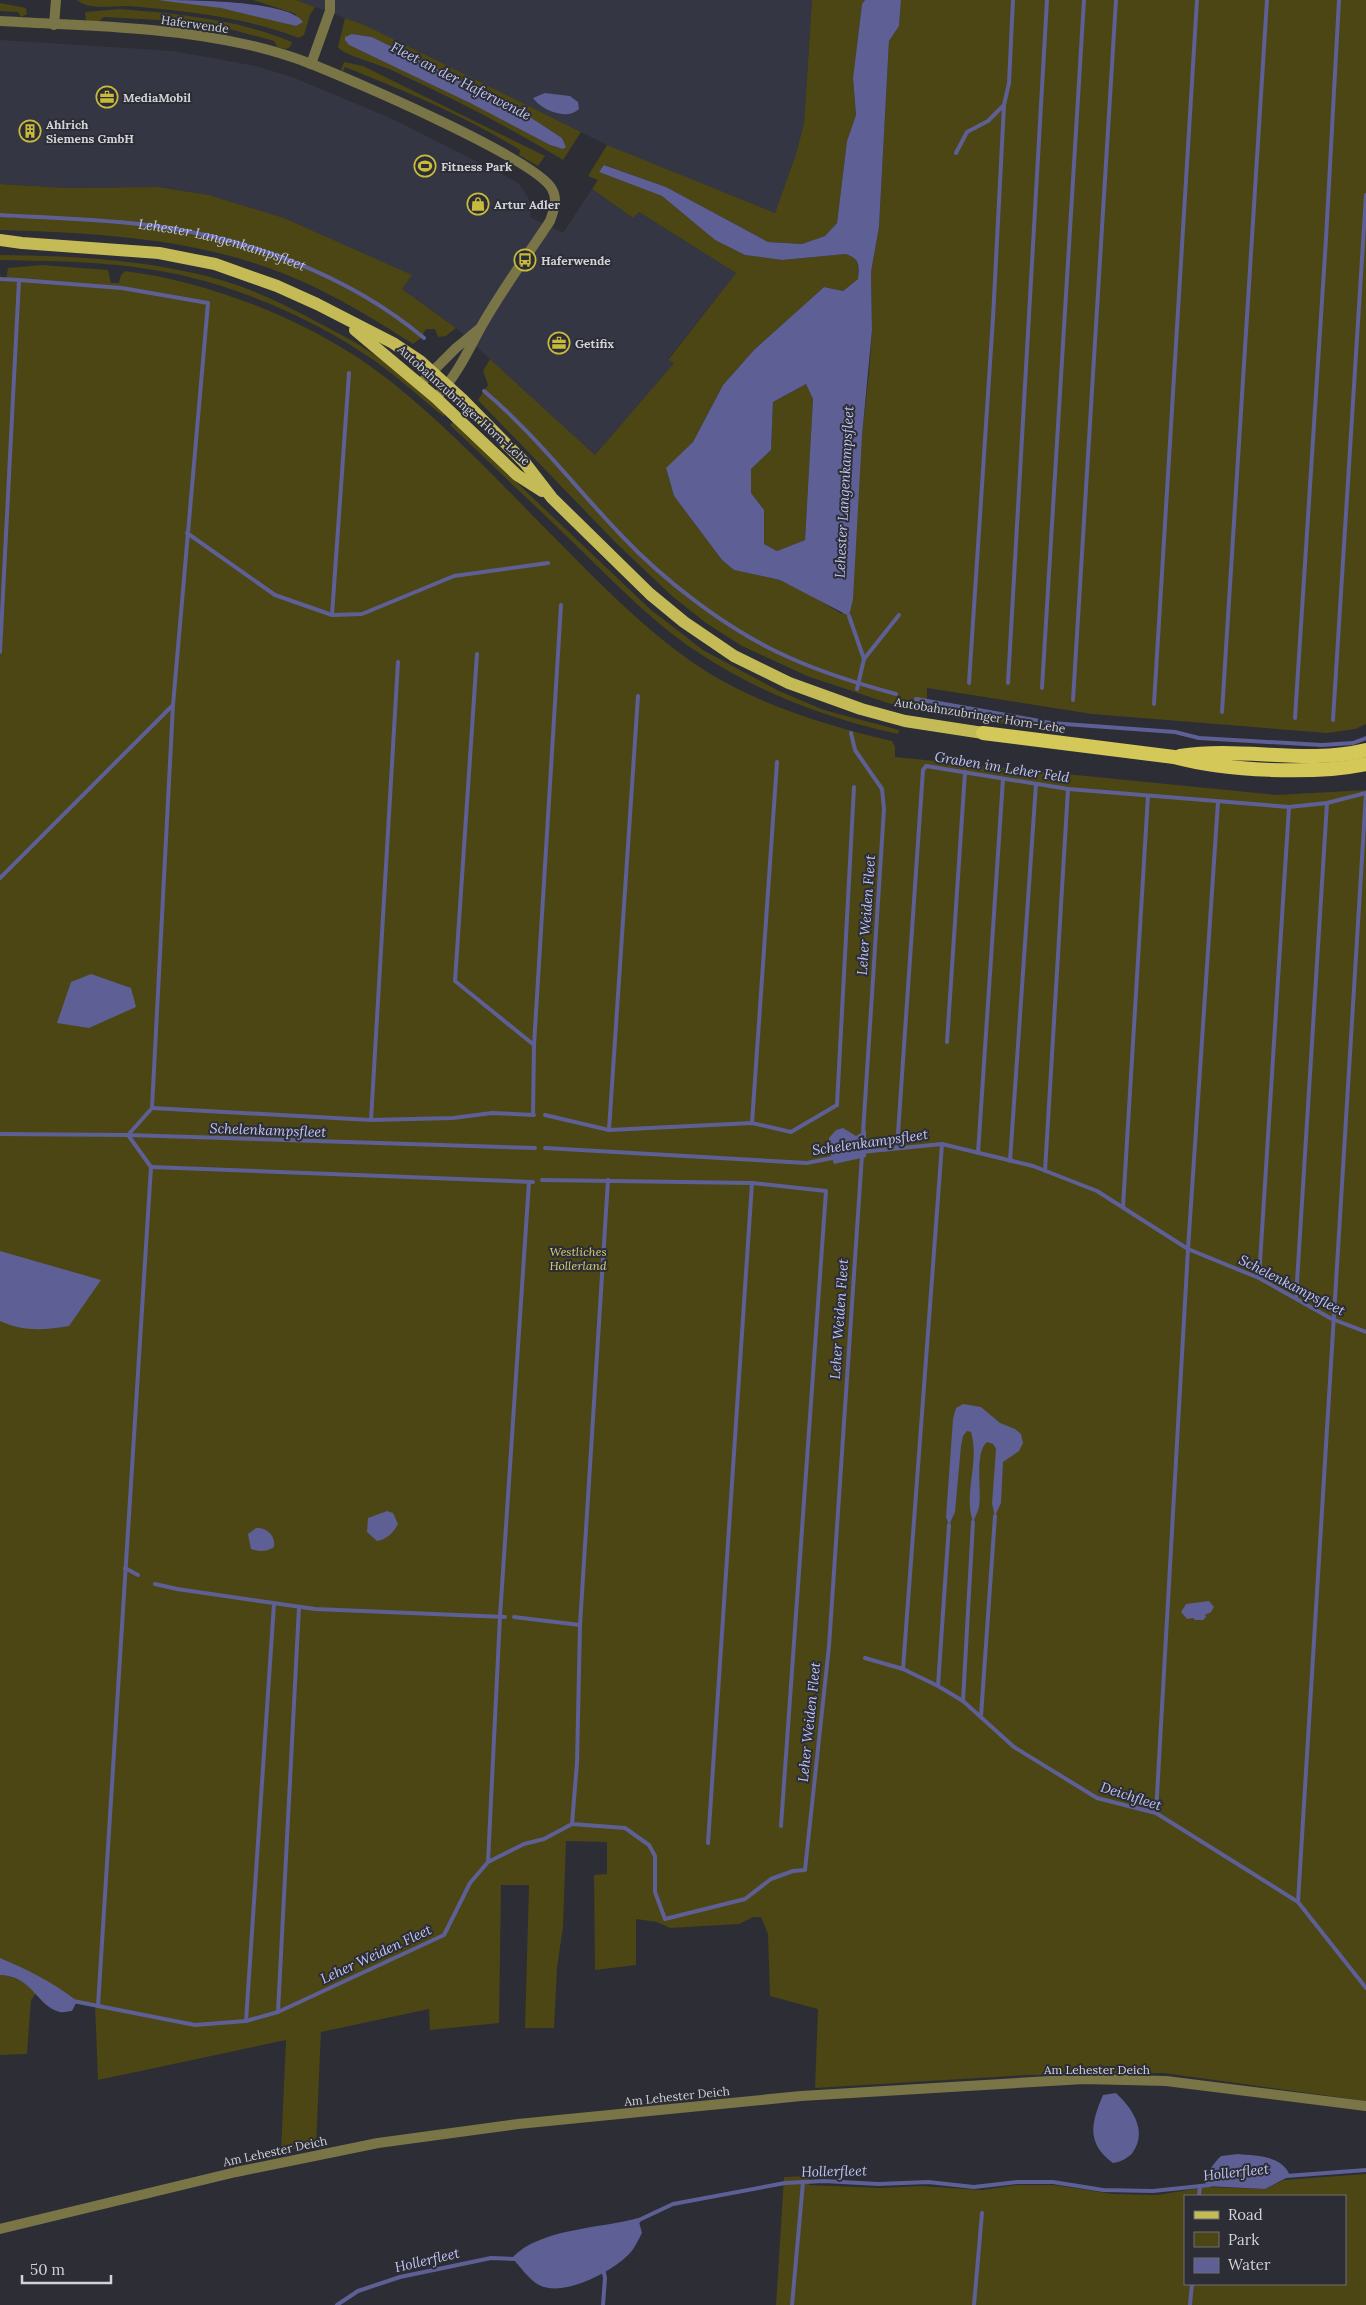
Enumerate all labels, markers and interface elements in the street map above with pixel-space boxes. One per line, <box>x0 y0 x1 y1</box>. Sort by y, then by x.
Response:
street label: Haferwende <box>160 12 230 36</box>
water label: Fleet an der Haferwende <box>388 38 534 124</box>
office icon: MediaMobil <box>95 85 119 109</box>
place label: MediaMobil <box>123 90 191 105</box>
place label: Ahlrich Siemens GmbH <box>46 117 134 146</box>
building icon: Ahlrich Siemens GmbH <box>18 119 42 143</box>
sports icon: Fitness Park <box>413 154 437 178</box>
place label: Fitness Park <box>441 159 512 174</box>
shop icon: Artur Adler <box>466 192 490 216</box>
place label: Artur Adler <box>494 197 560 212</box>
water label: Lehester Langenkampsfleet <box>137 215 309 275</box>
bus stop icon: Haferwende <box>513 248 537 272</box>
place label: Haferwende <box>541 253 611 268</box>
office icon: Getifix <box>547 331 571 355</box>
place label: Getifix <box>575 336 614 351</box>
street label: Autobahnzubringer Horn-Lehe <box>394 341 534 469</box>
water label: Lehester Langenkampsfleet <box>831 405 858 579</box>
street label: Autobahnzubringer Horn-Lehe <box>892 694 1067 736</box>
water label: Graben im Leher Feld <box>933 747 1071 787</box>
water label: Leher Weiden Fleet <box>853 853 879 976</box>
water label: Schelenkampsfleet <box>209 1119 328 1141</box>
water label: Schelenkampsfleet <box>811 1125 930 1159</box>
park label: Westliches Hollerland <box>549 1244 607 1273</box>
water label: Schelenkampsfleet <box>1236 1250 1349 1320</box>
water label: Leher Weiden Fleet <box>826 1257 852 1380</box>
water label: Leher Weiden Fleet <box>794 1660 824 1783</box>
water label: Deichfleet <box>1098 1778 1165 1815</box>
water label: Leher Weiden Fleet <box>318 1920 435 1988</box>
street label: Am Lehester Deich <box>1043 2062 1150 2077</box>
street label: Am Lehester Deich <box>623 2083 730 2109</box>
street label: Am Lehester Deich <box>221 2133 328 2170</box>
water label: Hollerfleet <box>1202 2160 1271 2184</box>
water label: Hollerfleet <box>801 2161 868 2181</box>
legend <box>1184 2195 1346 2285</box>
text: Road <box>1228 2205 1263 2224</box>
text: Park <box>1228 2230 1259 2249</box>
water label: Hollerfleet <box>393 2244 462 2276</box>
scale bar <box>22 2252 111 2284</box>
text: Water <box>1228 2255 1271 2274</box>
text: 50 m <box>30 2260 65 2279</box>

